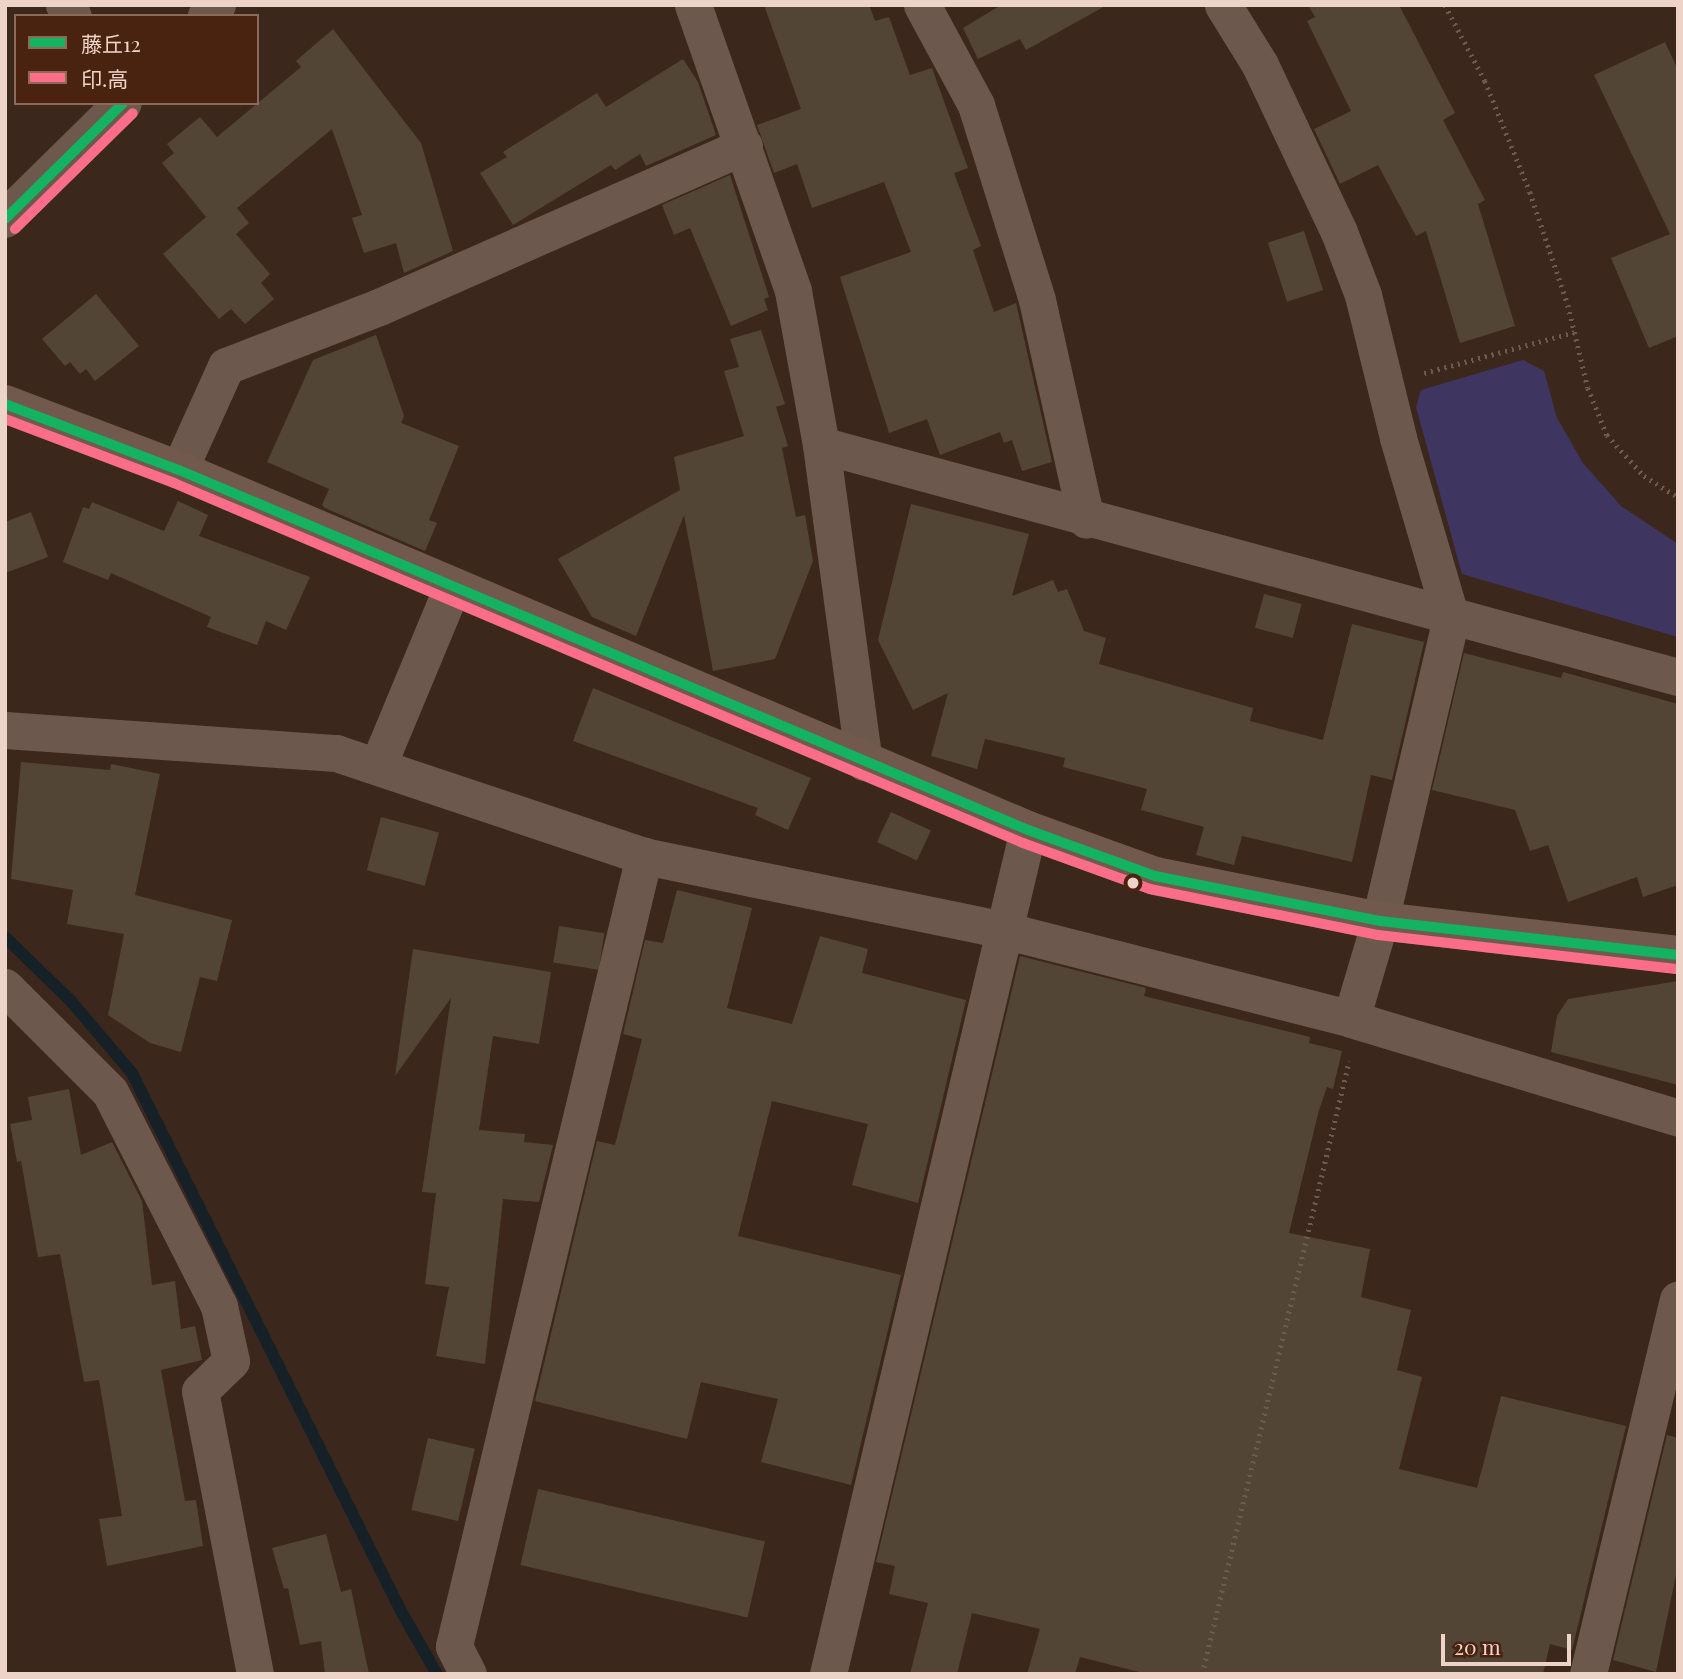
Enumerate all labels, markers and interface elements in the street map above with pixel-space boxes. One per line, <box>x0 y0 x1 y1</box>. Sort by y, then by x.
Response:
legend <box>14 14 259 105</box>
text: 藤丘12 <box>81 29 141 57</box>
text: 印.高 <box>81 64 128 92</box>
unlabelled marker <box>1126 876 1140 890</box>
scale bar <box>1445 1620 1574 1664</box>
text: 20 m <box>1454 1632 1501 1660</box>

